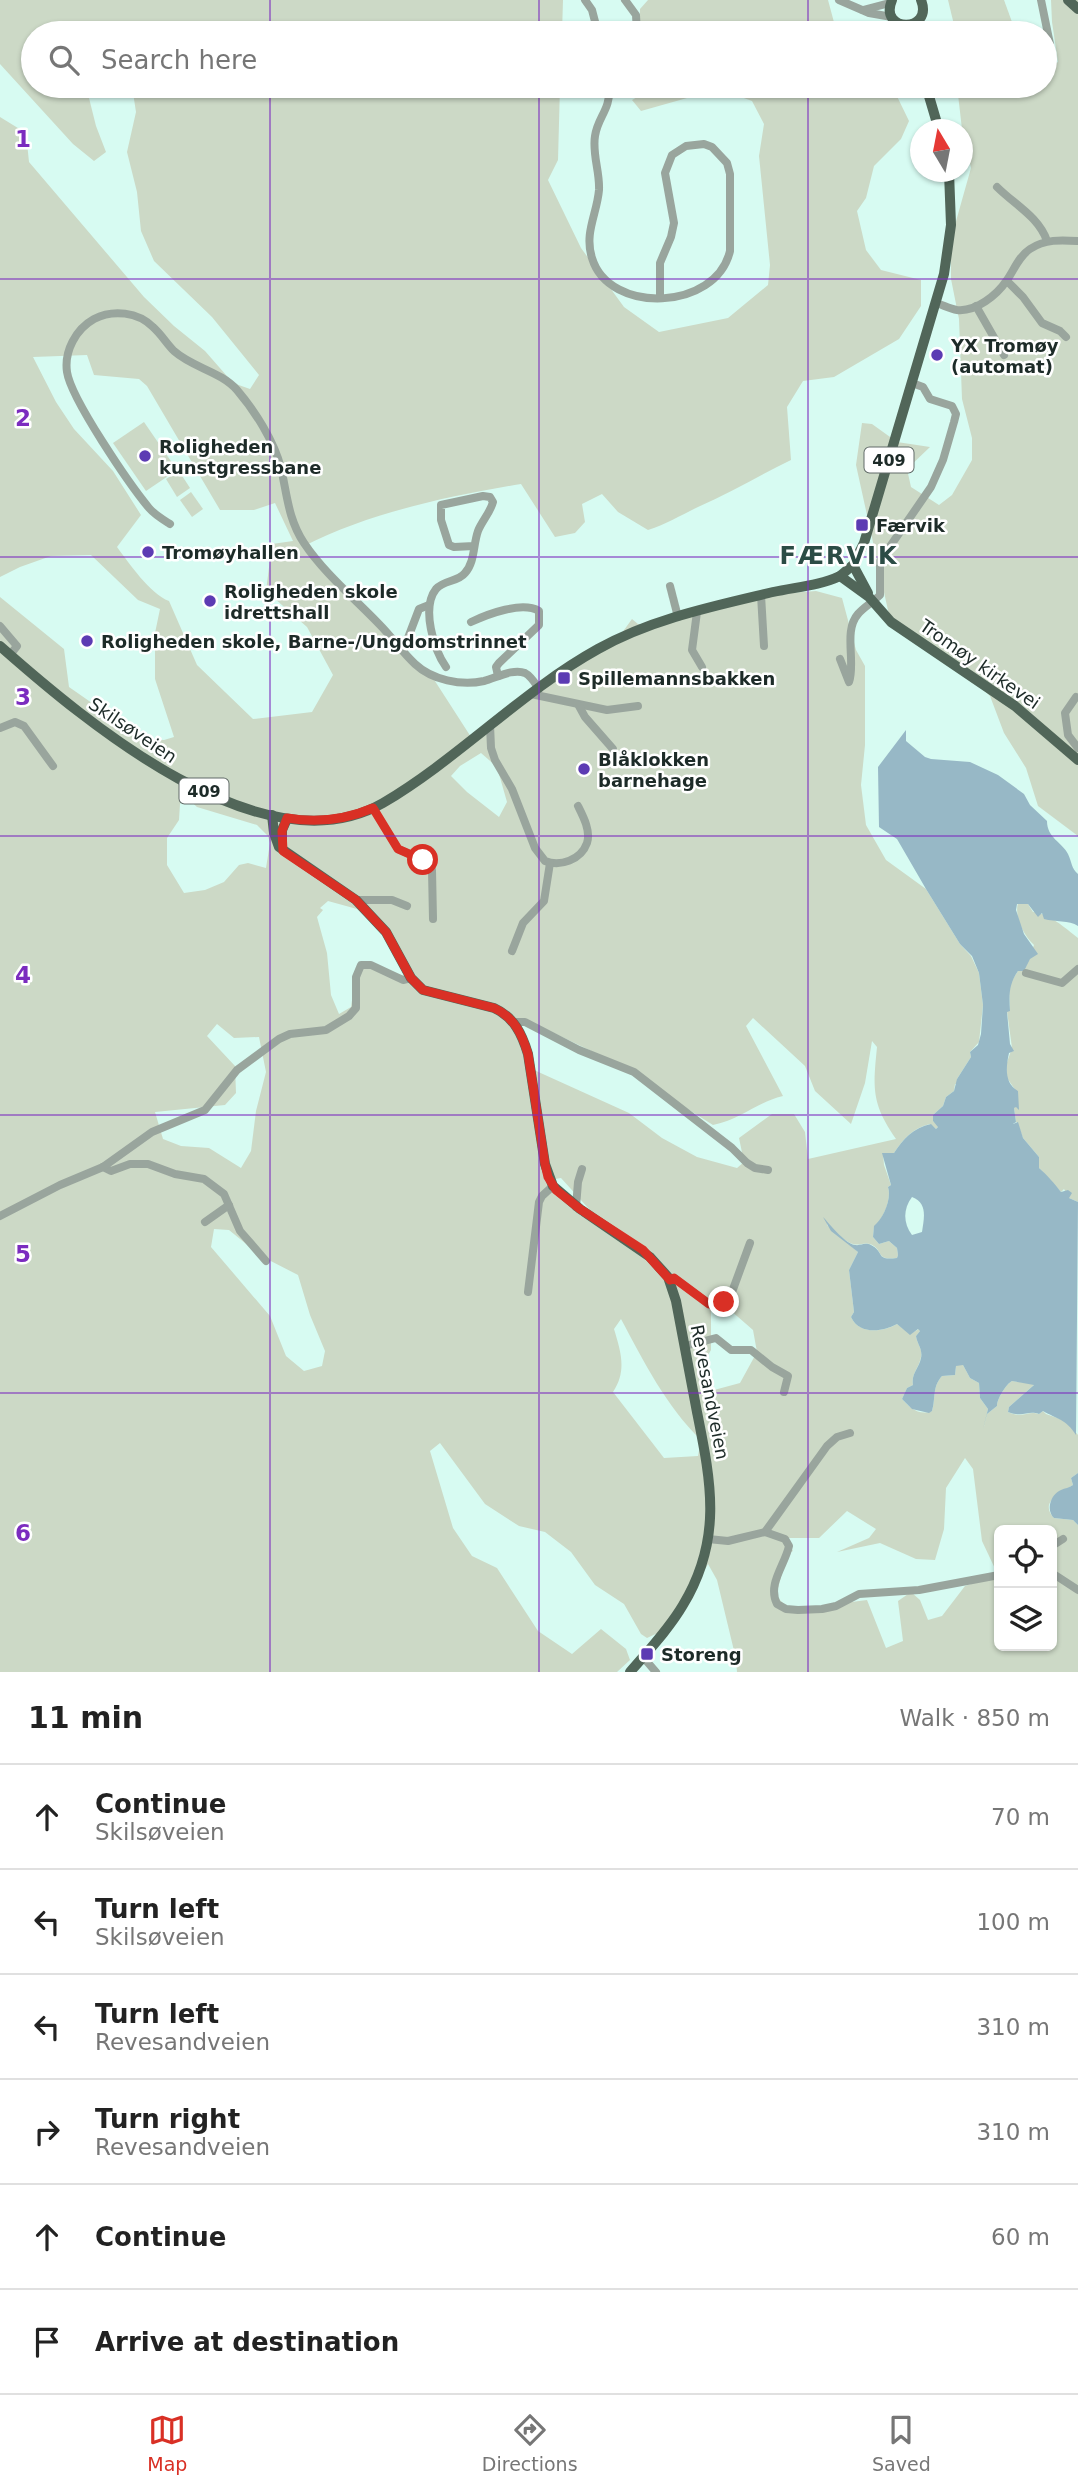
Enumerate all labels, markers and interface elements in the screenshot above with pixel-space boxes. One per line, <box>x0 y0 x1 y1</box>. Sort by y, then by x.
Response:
search box <box>21 21 1057 98</box>
icon: search <box>45 41 83 79</box>
text: Search here <box>101 45 257 75</box>
north arrow <box>910 119 973 182</box>
text: 1 <box>15 126 31 152</box>
place label: YX Tromøy (automat) <box>950 335 1059 377</box>
marker: YX Tromøy (automat) <box>929 347 945 363</box>
text: 2 <box>15 405 31 431</box>
place label: Roligheden kunstgressbane <box>159 436 321 478</box>
road number: 409 <box>864 447 914 472</box>
marker: Roligheden kunstgressbane <box>137 448 153 464</box>
place label: Færvik <box>876 515 946 536</box>
marker: Færvik <box>854 517 870 533</box>
place label: Tromøyhallen <box>162 542 299 563</box>
district label: FÆRVIK <box>779 542 899 570</box>
marker: Tromøyhallen <box>140 544 156 560</box>
place label: Roligheden skole idrettshall <box>224 581 398 623</box>
marker: Roligheden skole idrettshall <box>202 593 218 609</box>
street label: Tromøy kirkevei <box>915 614 1044 713</box>
place label: Roligheden skole, Barne-/Ungdomstrinnet <box>101 631 527 652</box>
marker: Roligheden skole, Barne-/Ungdomstrinnet <box>79 633 95 649</box>
place label: Spillemannsbakken <box>578 668 775 689</box>
marker: Spillemannsbakken <box>556 670 572 686</box>
text: 3 <box>15 684 31 710</box>
street label: Skilsøveien <box>85 693 181 767</box>
place label: Blåklokken barnehage <box>598 749 709 791</box>
marker: Blåklokken barnehage <box>576 761 592 777</box>
road number: 409 <box>180 778 228 804</box>
route start <box>407 844 438 875</box>
text: 4 <box>15 962 31 988</box>
text: 5 <box>15 1241 31 1267</box>
route end <box>708 1286 739 1317</box>
street label: Revesandveien <box>687 1323 733 1461</box>
text: 6 <box>15 1520 31 1546</box>
map controls <box>994 1525 1057 1651</box>
button: locate <box>994 1525 1057 1588</box>
button: layers <box>994 1588 1057 1651</box>
place label: Storeng <box>661 1644 742 1665</box>
marker: Storeng <box>639 1646 655 1662</box>
text: 11 min <box>28 1700 143 1735</box>
text: Walk · 850 m <box>899 1705 1050 1731</box>
text: Continue <box>95 1789 226 1819</box>
icon: ahead <box>28 1798 66 1836</box>
text: 70 m <box>991 1804 1050 1830</box>
text: Skilsøveien <box>95 1819 225 1845</box>
text: Turn left <box>95 1894 219 1924</box>
icon: left <box>28 1903 66 1941</box>
text: 100 m <box>976 1909 1050 1935</box>
text: Skilsøveien <box>95 1924 225 1950</box>
text: Turn left <box>95 1999 219 2029</box>
icon: left <box>28 2008 66 2046</box>
text: 310 m <box>976 2014 1050 2040</box>
text: Revesandveien <box>95 2029 270 2055</box>
text: Turn right <box>95 2104 240 2134</box>
icon: right <box>28 2113 66 2151</box>
text: 310 m <box>976 2119 1050 2145</box>
text: Revesandveien <box>95 2134 270 2160</box>
icon: ahead <box>28 2218 66 2256</box>
text: Continue <box>95 2222 226 2252</box>
text: 60 m <box>991 2224 1050 2250</box>
icon: arrive <box>28 2323 66 2361</box>
text: Arrive at destination <box>95 2327 399 2357</box>
tab: Map <box>147 2411 187 2475</box>
tab: Directions <box>482 2411 578 2475</box>
tab: Saved <box>872 2411 931 2475</box>

